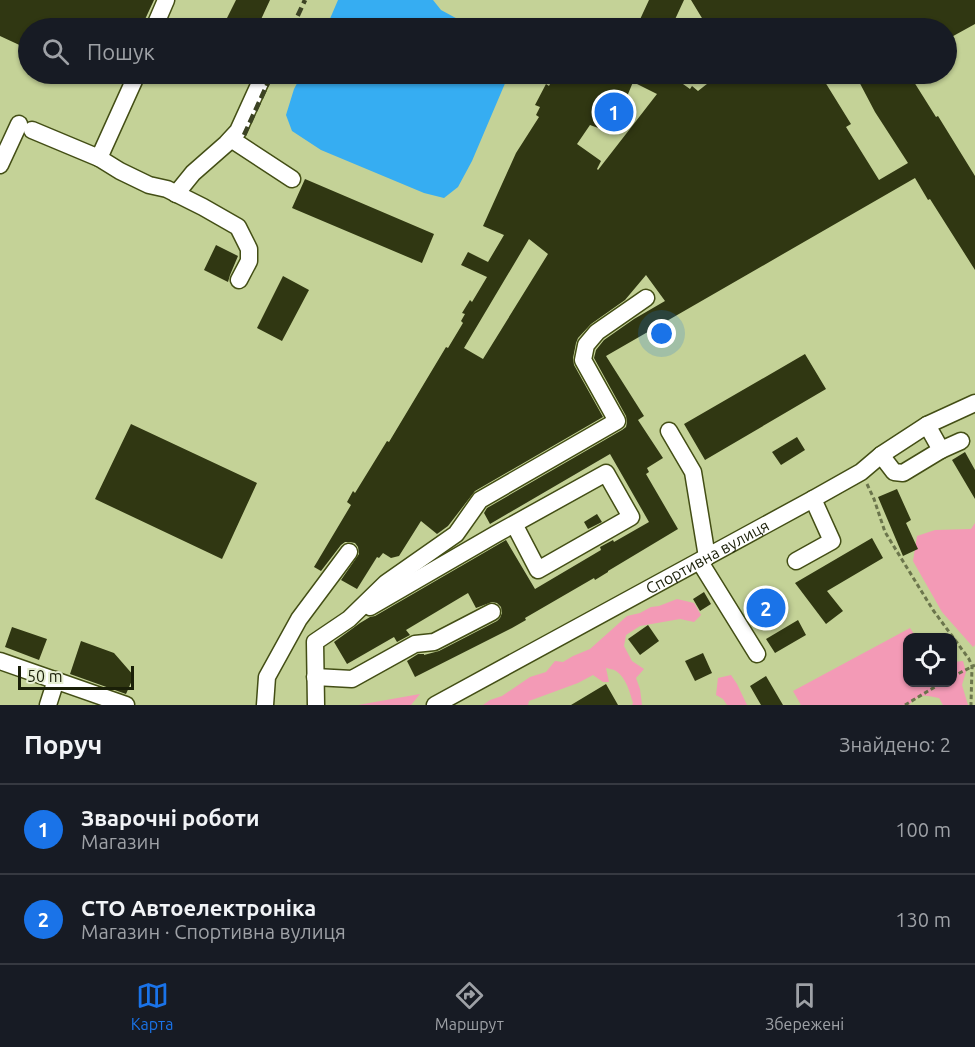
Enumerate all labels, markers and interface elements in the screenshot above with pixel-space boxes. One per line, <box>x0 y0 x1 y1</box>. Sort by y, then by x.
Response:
search box <box>18 18 957 84</box>
icon: search <box>39 35 72 68</box>
text: Пошук <box>87 39 155 64</box>
pin: 1 <box>594 90 634 134</box>
your location <box>647 319 676 348</box>
street label: Спортивна вулиця <box>643 516 772 597</box>
pin: 2 <box>746 586 786 630</box>
map controls <box>903 633 957 687</box>
button: locate <box>903 633 957 687</box>
scale bar <box>18 663 134 690</box>
text: 50 m <box>27 667 63 685</box>
text: Поруч <box>24 730 102 759</box>
text: Знайдено: 2 <box>839 733 951 756</box>
text: Зварочні роботи <box>81 805 259 830</box>
text: 1 <box>38 818 49 841</box>
text: 100 m <box>895 818 951 841</box>
text: Магазин <box>81 830 160 853</box>
text: СТО Автоелектроніка <box>81 895 316 920</box>
text: 2 <box>38 908 49 931</box>
text: 130 m <box>895 908 951 931</box>
text: Магазин · Спортивна вулиця <box>81 920 346 943</box>
tab: Карта <box>131 979 173 1033</box>
tab: Маршрут <box>435 979 504 1033</box>
tab: Збережені <box>765 979 844 1033</box>

